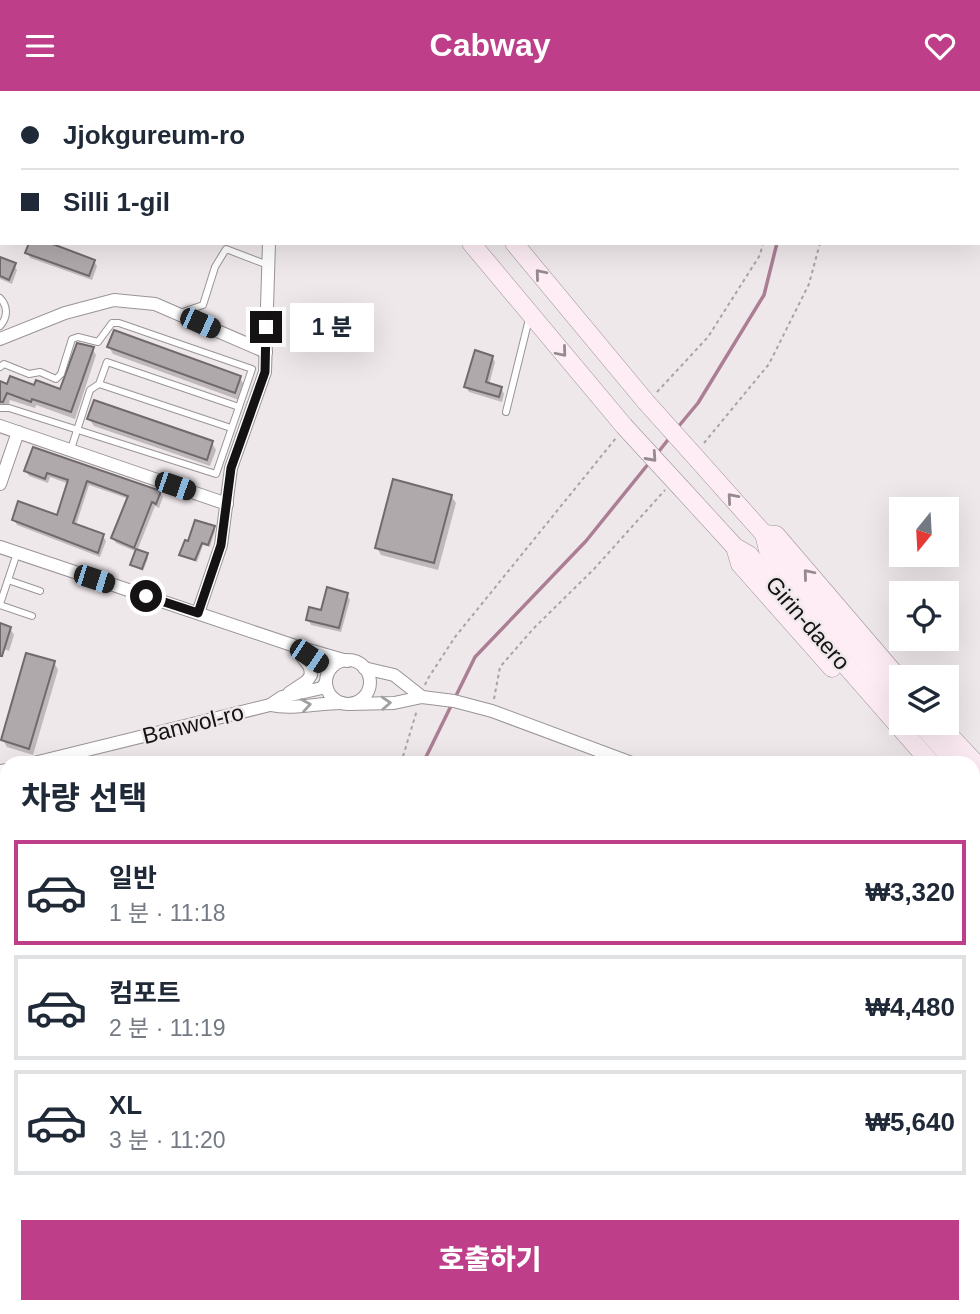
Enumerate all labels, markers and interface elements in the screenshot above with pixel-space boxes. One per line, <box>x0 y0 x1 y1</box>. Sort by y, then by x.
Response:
icon: menu <box>21 27 59 65</box>
text: Cabway <box>430 27 550 63</box>
icon: heart <box>921 27 959 65</box>
text: Jjokgureum-ro <box>63 120 245 150</box>
text: Silli 1-gil <box>63 187 170 217</box>
one-way arrow <box>536 269 548 282</box>
callout: 1 분 <box>290 303 374 351</box>
car <box>177 305 224 341</box>
route end <box>250 311 282 343</box>
text: 1 분 <box>312 314 352 340</box>
one-way arrow <box>554 344 566 357</box>
one-way arrow <box>644 449 657 462</box>
car <box>152 469 199 503</box>
one-way arrow <box>728 493 740 506</box>
north arrow <box>889 497 959 567</box>
map controls <box>889 497 959 735</box>
car <box>71 563 118 595</box>
one-way arrow <box>804 570 817 582</box>
street label: Girin-daero <box>760 571 856 675</box>
route start <box>130 580 162 612</box>
button: locate <box>889 581 959 651</box>
car <box>286 636 333 676</box>
button: layers <box>889 665 959 735</box>
one-way arrow <box>381 695 392 710</box>
one-way arrow <box>300 698 312 713</box>
street label: Banwol-ro <box>140 699 246 749</box>
text: 차량 선택 <box>21 780 148 816</box>
icon: car <box>25 861 88 924</box>
text: 일반 <box>109 863 157 893</box>
text: ₩3,320 <box>865 877 955 907</box>
text: 1 분 · 11:18 <box>109 900 226 926</box>
icon: car <box>25 976 88 1039</box>
text: 컴포트 <box>109 978 181 1008</box>
text: ₩4,480 <box>865 992 955 1022</box>
text: 2 분 · 11:19 <box>109 1015 226 1041</box>
text: XL <box>109 1090 142 1120</box>
icon: car <box>25 1091 88 1154</box>
text: ₩5,640 <box>865 1107 955 1137</box>
text: 3 분 · 11:20 <box>109 1127 226 1153</box>
button: 호출하기 <box>21 1220 959 1300</box>

